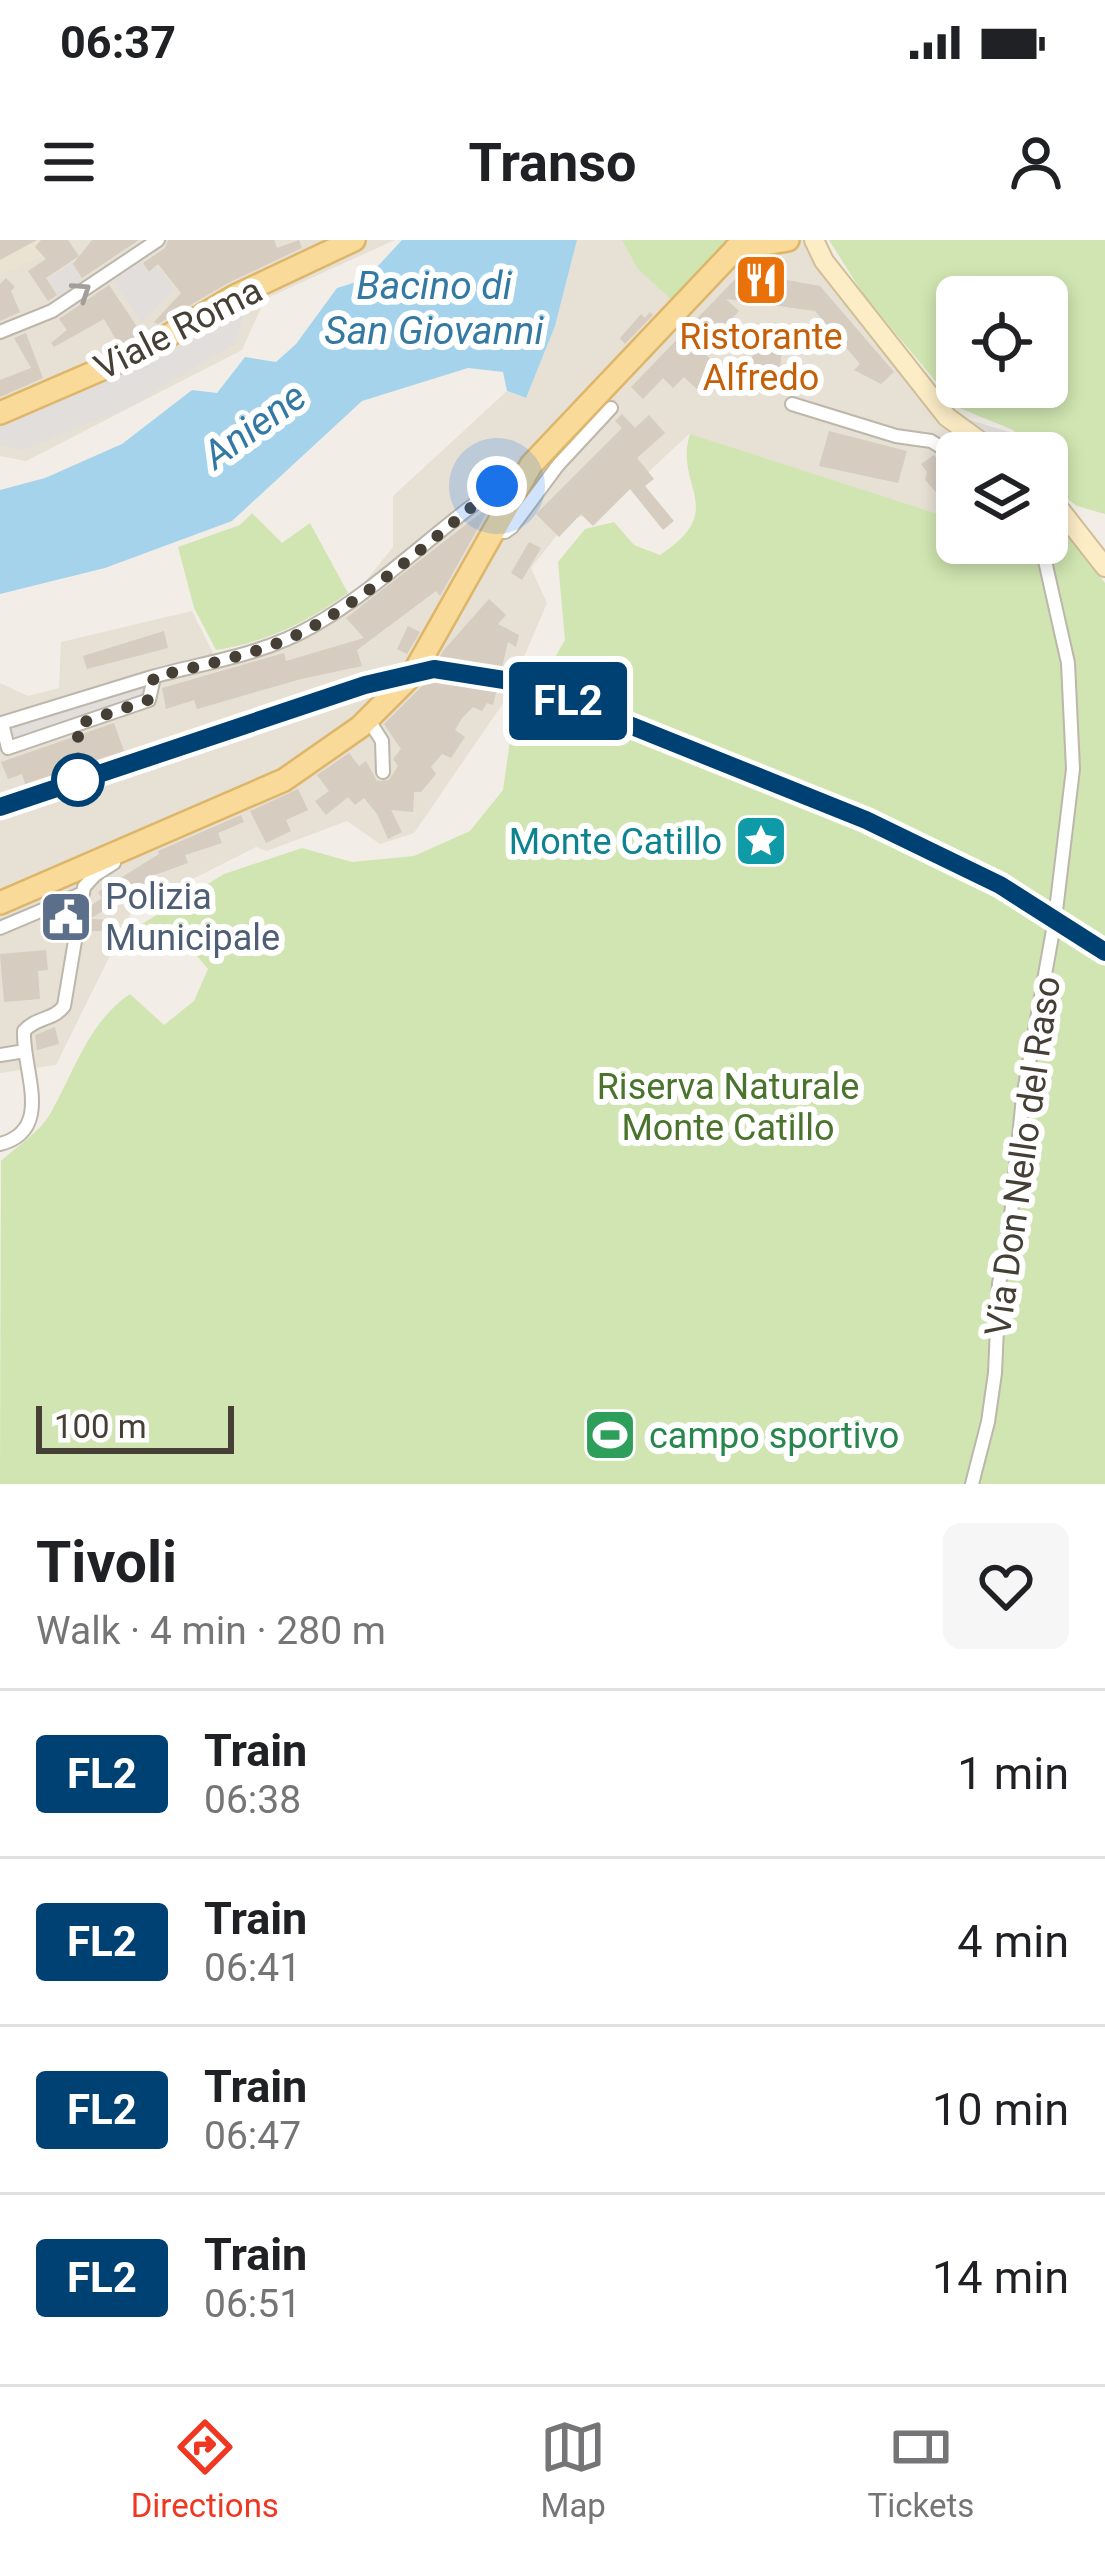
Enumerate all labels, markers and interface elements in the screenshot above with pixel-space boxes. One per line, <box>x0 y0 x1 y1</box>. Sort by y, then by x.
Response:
text: 06:37 <box>60 16 176 69</box>
icon: menu <box>36 129 102 195</box>
icon: person <box>1003 129 1069 195</box>
text: Transo <box>469 131 636 194</box>
restaurant icon: Ristorante Alfredo <box>733 252 789 308</box>
water label: Bacino di San Giovanni <box>324 263 544 354</box>
street label: Viale Roma <box>88 269 269 389</box>
map controls <box>936 276 1068 564</box>
button: locate <box>936 276 1068 408</box>
one-way arrow <box>68 284 90 306</box>
place label: Ristorante Alfredo <box>679 316 843 399</box>
water label: Aniene <box>193 373 315 480</box>
button: layers <box>936 432 1068 564</box>
your location <box>467 456 527 516</box>
line badge: FL2 <box>499 662 637 740</box>
text: FL2 <box>533 676 603 725</box>
unlabelled marker <box>53 755 103 805</box>
place icon: Monte Catillo <box>733 813 789 869</box>
place label: Monte Catillo <box>509 821 722 863</box>
place label: Polizia Municipale <box>105 876 280 959</box>
public building icon: Polizia Municipale <box>38 889 94 945</box>
street label: Via Don Nello del Raso <box>977 974 1069 1339</box>
park label: Riserva Naturale Monte Catillo <box>597 1066 859 1149</box>
scale bar <box>36 1400 234 1453</box>
text: 100 m <box>54 1407 147 1446</box>
sports icon: campo sportivo <box>582 1407 638 1463</box>
place label: campo sportivo <box>649 1415 899 1457</box>
button: heart <box>943 1523 1069 1649</box>
text: Tivoli <box>36 1529 177 1596</box>
text: Walk · 4 min · 280 m <box>36 1608 386 1654</box>
text: Train <box>204 1724 307 1777</box>
text: 1 min <box>957 1747 1069 1800</box>
text: FL2 <box>67 1749 137 1798</box>
text: 06:38 <box>204 1777 301 1823</box>
text: Train <box>204 1892 307 1945</box>
text: 4 min <box>957 1915 1069 1968</box>
text: FL2 <box>67 1917 137 1966</box>
text: 06:41 <box>204 1945 301 1991</box>
text: Train <box>204 2060 307 2113</box>
text: 10 min <box>932 2083 1069 2136</box>
text: FL2 <box>67 2085 137 2134</box>
text: 06:47 <box>204 2113 301 2159</box>
text: Train <box>204 2228 307 2281</box>
text: 14 min <box>932 2251 1069 2304</box>
text: FL2 <box>67 2253 137 2302</box>
text: 06:51 <box>204 2281 301 2327</box>
tab: Directions <box>131 2414 279 2525</box>
tab: Map <box>540 2414 606 2525</box>
tab: Tickets <box>868 2414 974 2525</box>

